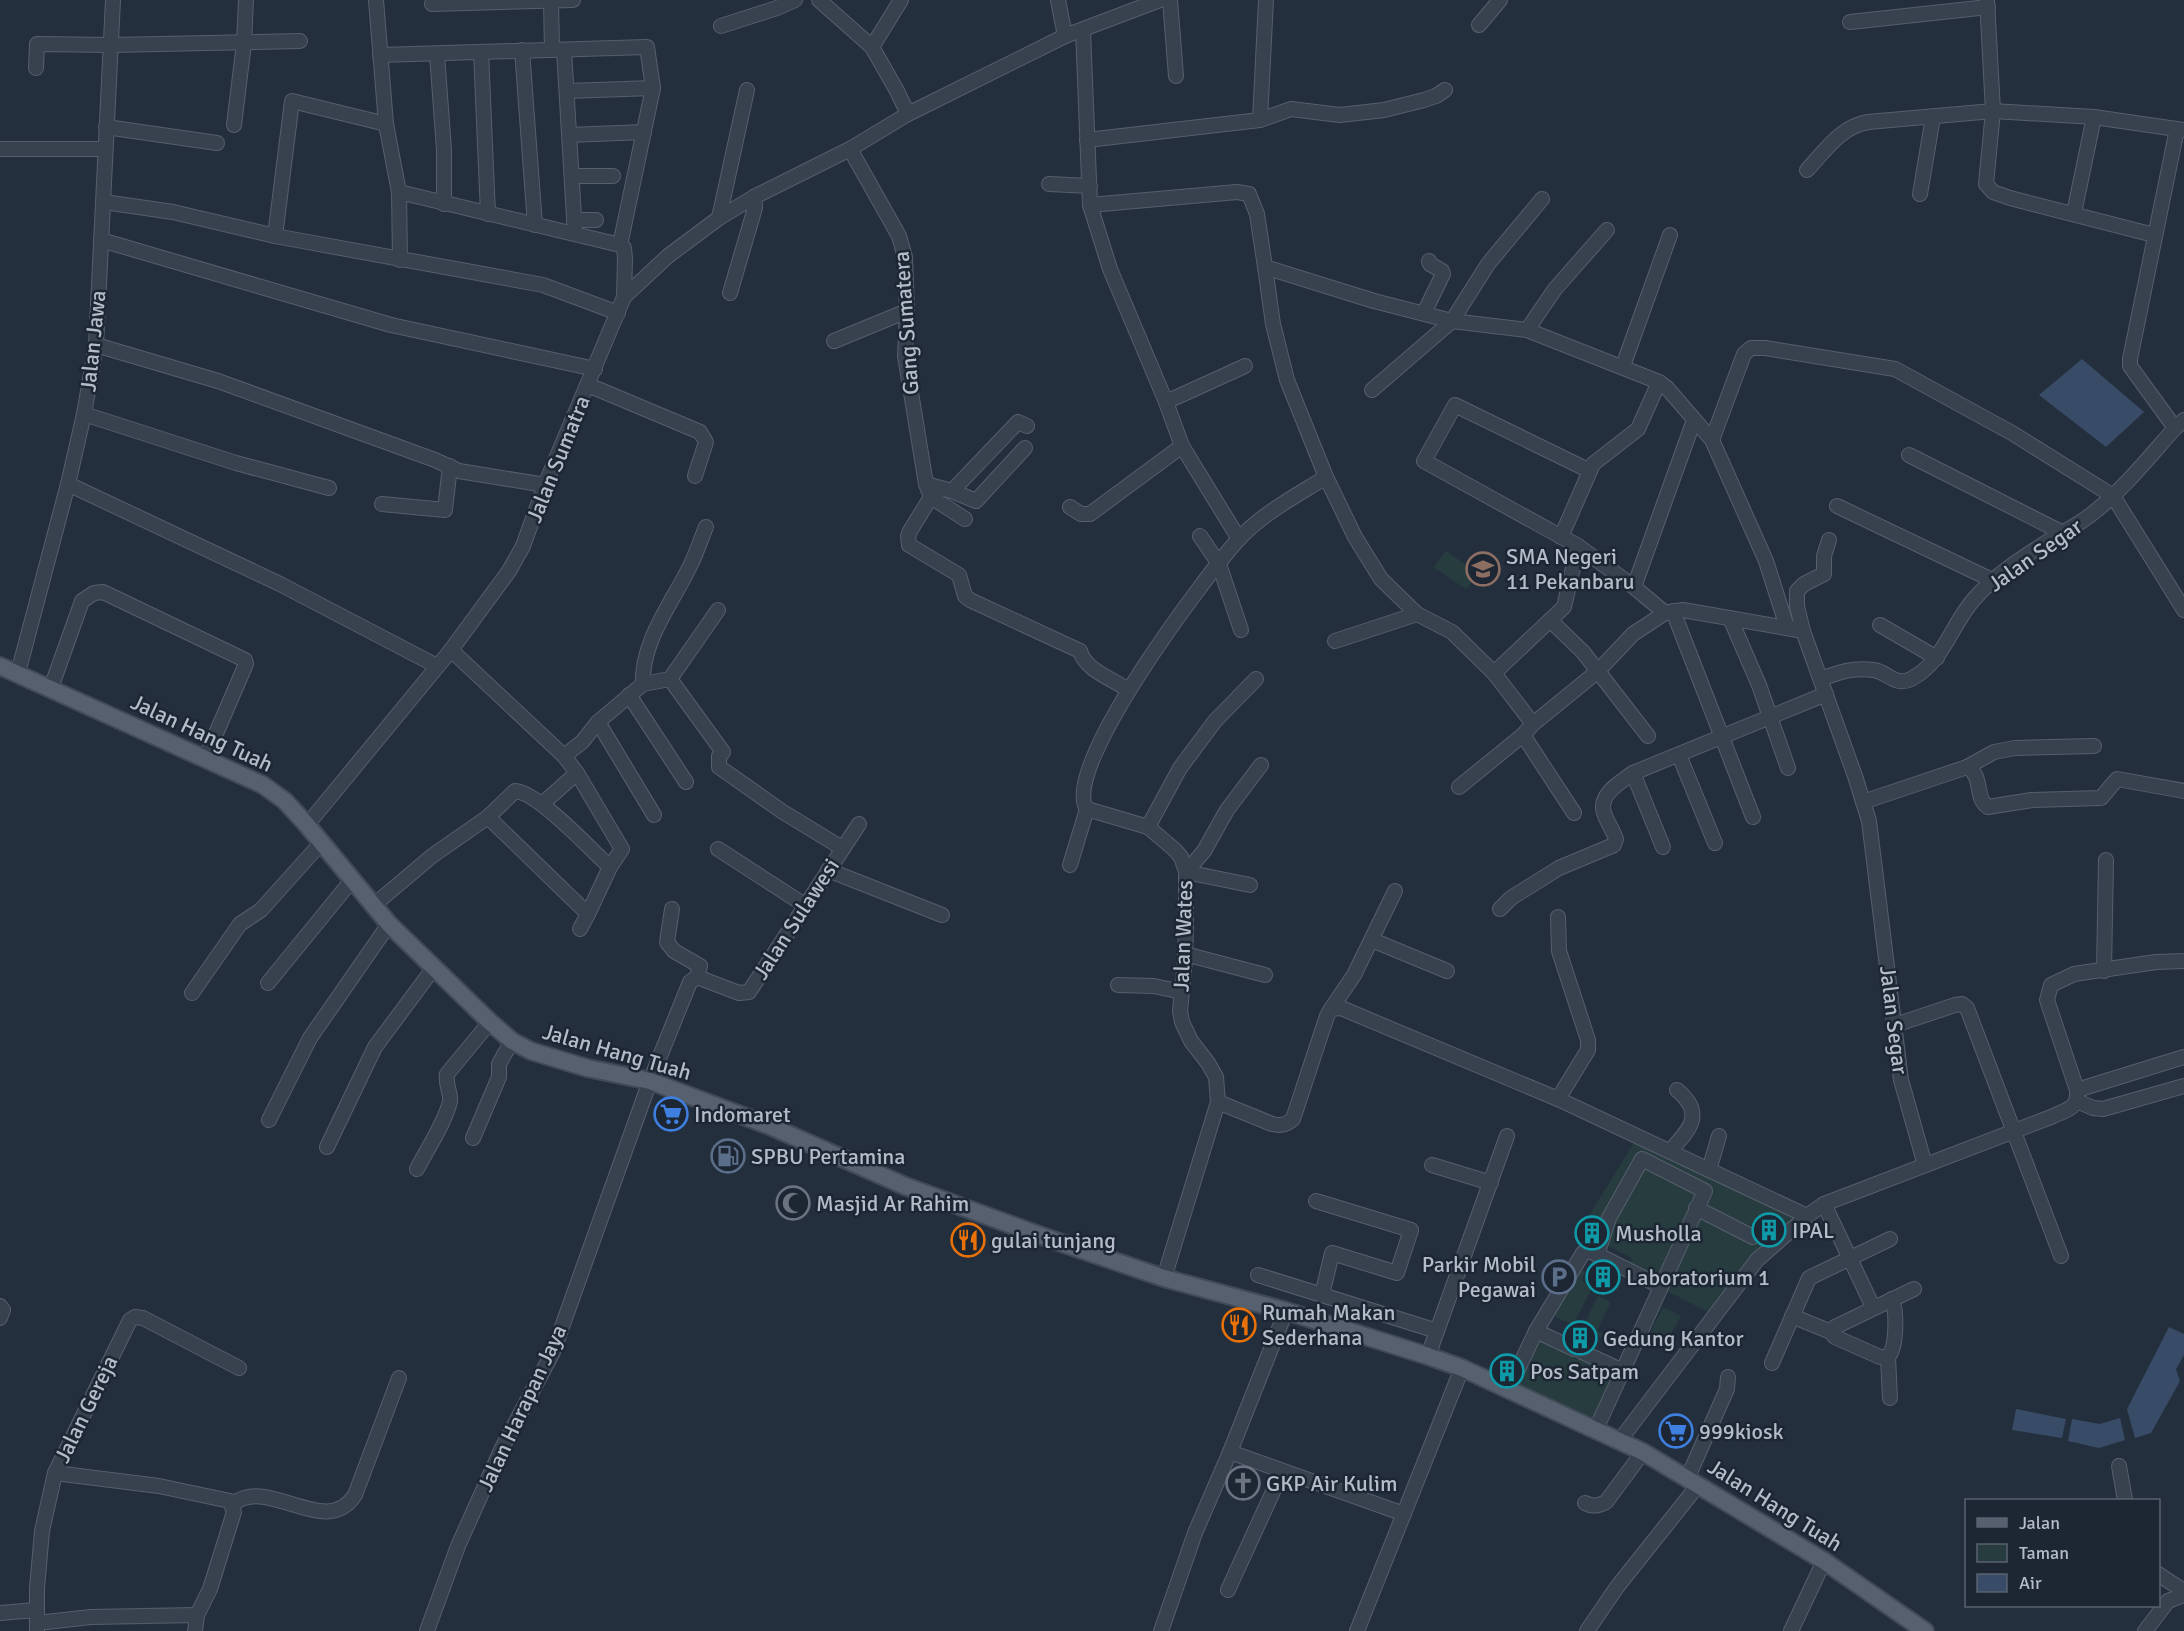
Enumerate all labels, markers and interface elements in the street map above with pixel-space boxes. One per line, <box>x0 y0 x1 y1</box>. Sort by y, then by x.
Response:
street label: Gang Sumatera <box>888 250 924 396</box>
street label: Jalan Jawa <box>74 289 112 393</box>
street label: Jalan Sumatra <box>520 392 596 526</box>
street label: Jalan Segar <box>1983 513 2087 597</box>
place label: SMA Negeri 11 Pekanbaru <box>1506 543 1635 595</box>
school or university icon: SMA Negeri 11 Pekanbaru <box>1465 551 1501 587</box>
street label: Jalan Hang Tuah <box>127 688 277 778</box>
street label: Jalan Sulawesi <box>747 853 845 985</box>
street label: Jalan Wates <box>1168 880 1198 992</box>
street label: Jalan Segar <box>1874 964 1914 1076</box>
street label: Jalan Hang Tuah <box>539 1018 695 1086</box>
supermarket icon: Indomaret <box>653 1096 689 1132</box>
place label: Indomaret <box>694 1101 791 1128</box>
fuel station icon: SPBU Pertamina <box>710 1138 746 1174</box>
place label: SPBU Pertamina <box>751 1143 906 1170</box>
mosque icon: Masjid Ar Rahim <box>775 1185 811 1221</box>
place label: Masjid Ar Rahim <box>816 1190 969 1217</box>
building icon: IPAL <box>1751 1212 1787 1248</box>
building icon: Musholla <box>1574 1215 1610 1251</box>
place label: IPAL <box>1792 1217 1834 1244</box>
place label: Musholla <box>1615 1220 1702 1247</box>
restaurant icon: gulai tunjang <box>950 1222 986 1258</box>
place label: gulai tunjang <box>991 1227 1116 1254</box>
place label: Parkir Mobil Pegawai <box>1422 1251 1536 1303</box>
parking icon: Parkir Mobil Pegawai <box>1541 1259 1577 1295</box>
building icon: Laboratorium 1 <box>1585 1259 1621 1295</box>
place label: Laboratorium 1 <box>1626 1264 1770 1291</box>
place label: Rumah Makan Sederhana <box>1262 1299 1395 1351</box>
restaurant icon: Rumah Makan Sederhana <box>1221 1307 1257 1343</box>
street label: Jalan Harapan Jaya <box>472 1320 572 1496</box>
building icon: Gedung Kantor <box>1562 1320 1598 1356</box>
place label: Gedung Kantor <box>1603 1325 1744 1352</box>
street label: Jalan Gereja <box>48 1351 124 1467</box>
building icon: Pos Satpam <box>1489 1353 1525 1389</box>
place label: Pos Satpam <box>1530 1358 1639 1385</box>
supermarket icon: 999kiosk <box>1658 1413 1694 1449</box>
place label: 999kiosk <box>1699 1418 1784 1445</box>
street label: Jalan Hang Tuah <box>1703 1453 1847 1557</box>
church icon: GKP Air Kulim <box>1225 1465 1261 1501</box>
place label: GKP Air Kulim <box>1266 1470 1398 1497</box>
legend <box>1965 1499 2160 1607</box>
text: Jalan <box>2019 1512 2060 1534</box>
text: Taman <box>2019 1542 2069 1564</box>
text: Air <box>2019 1572 2042 1594</box>

